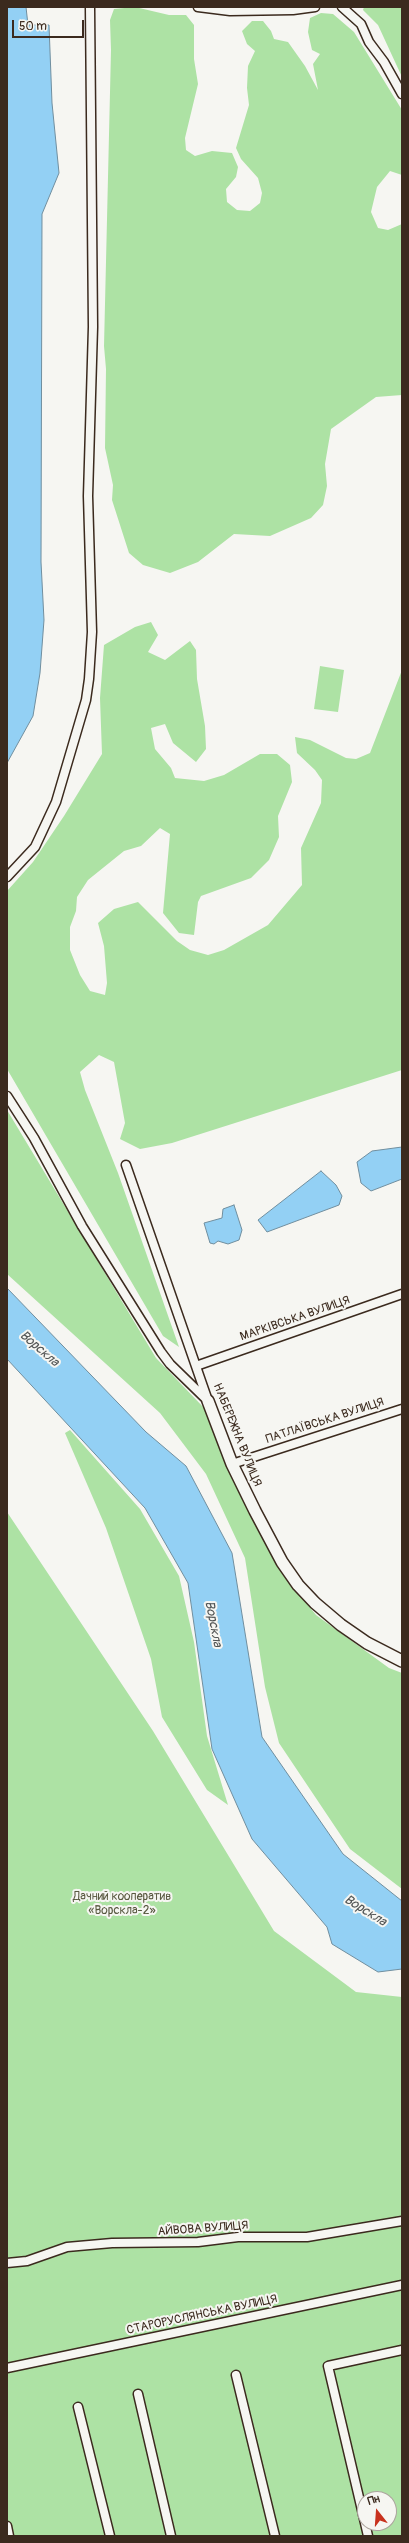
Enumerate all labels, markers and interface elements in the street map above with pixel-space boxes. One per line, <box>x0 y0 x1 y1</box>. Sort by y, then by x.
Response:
scale bar <box>14 12 86 38</box>
text: 50 m <box>19 19 47 34</box>
street label: МАРКІВСЬКА ВУЛИЦЯ <box>238 1293 352 1345</box>
water label: Ворскла <box>16 1328 62 1370</box>
street label: НАБЕРЕЖНА ВУЛИЦЯ <box>210 1381 264 1489</box>
street label: ПАТЛАЇВСЬКА ВУЛИЦЯ <box>264 1395 386 1447</box>
water label: Ворскла <box>201 1600 225 1648</box>
park label: Дачний кооператив «Ворскла-2» <box>73 1890 171 1918</box>
water label: Ворскла <box>341 1892 389 1930</box>
street label: АЙВОВА ВУЛИЦЯ <box>157 2219 249 2239</box>
street label: СТАРОРУСЛЯНСЬКА ВУЛИЦЯ <box>125 2292 279 2338</box>
north arrow <box>357 2491 397 2531</box>
text: Пн <box>366 2492 381 2508</box>

